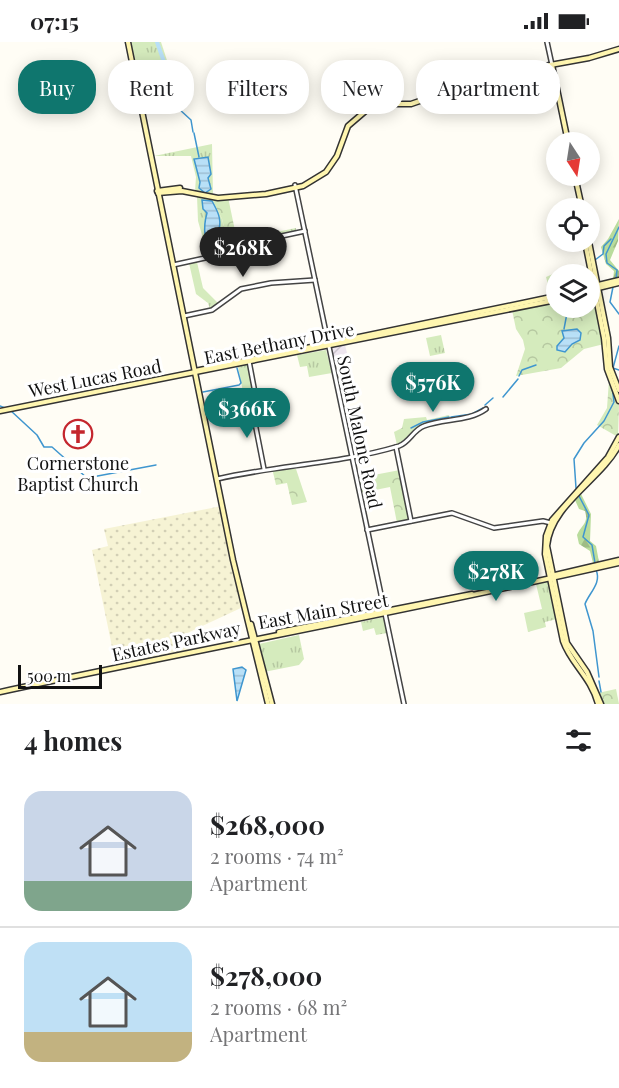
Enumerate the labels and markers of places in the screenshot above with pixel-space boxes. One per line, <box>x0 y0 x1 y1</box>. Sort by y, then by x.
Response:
pin: $268K <box>201 227 285 278</box>
pin: $576K <box>391 362 475 413</box>
pin: $366K <box>205 388 289 439</box>
church icon: Cornerstone Baptist Church <box>62 418 94 450</box>
place label: Cornerstone Baptist Church <box>17 451 139 496</box>
pin: $278K <box>454 551 538 602</box>

